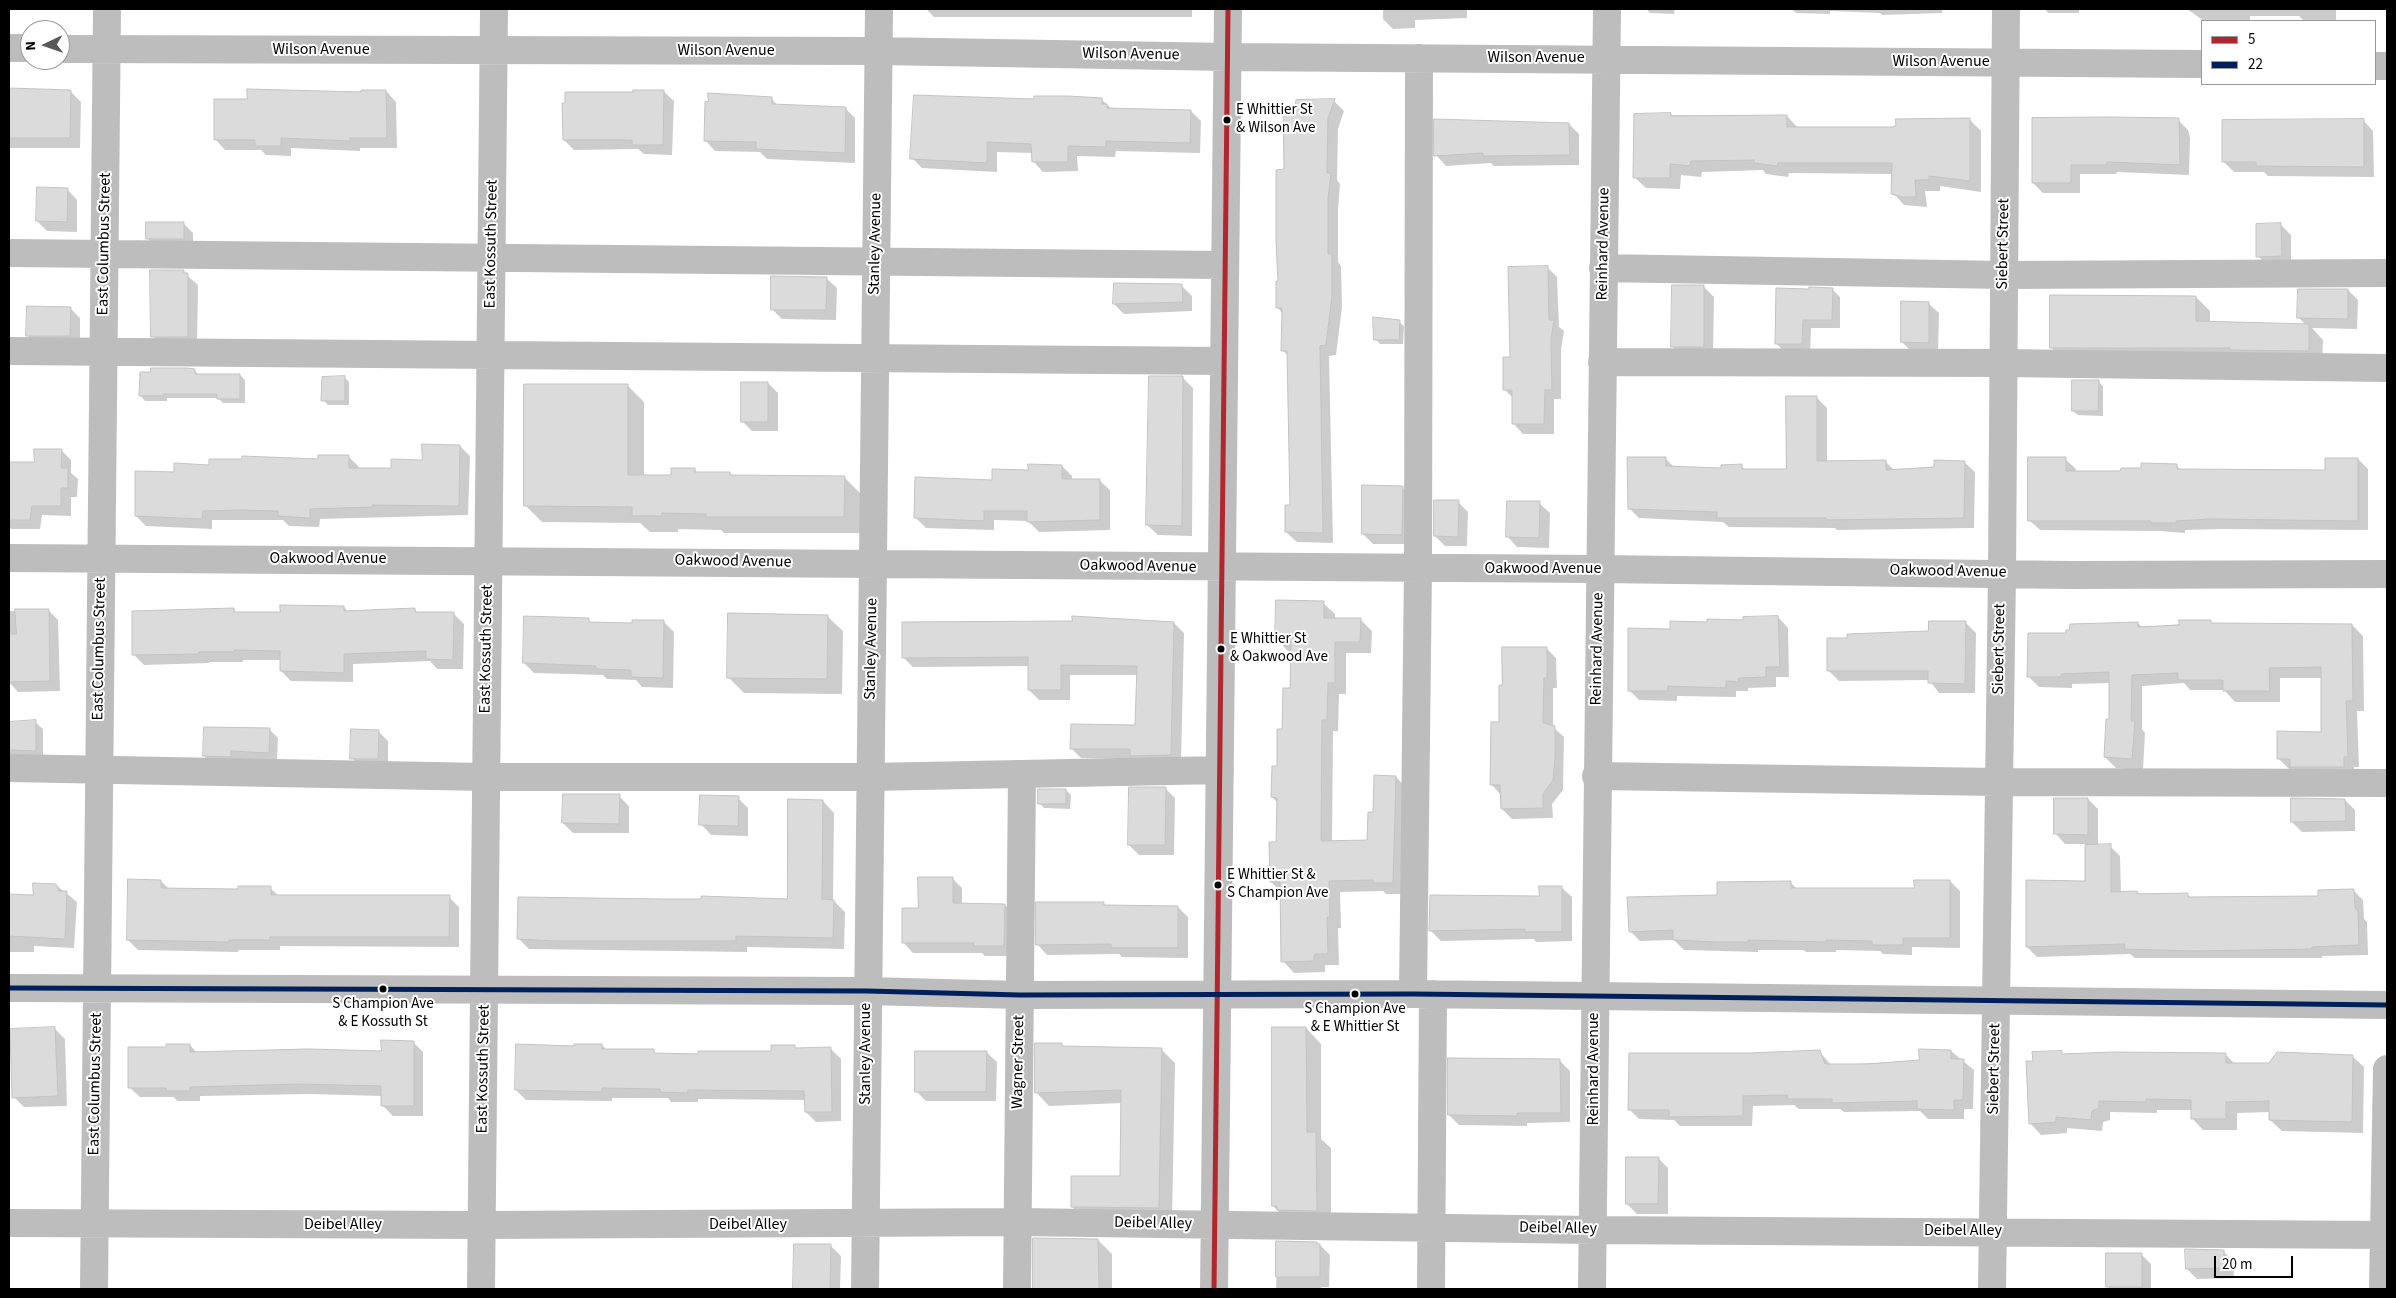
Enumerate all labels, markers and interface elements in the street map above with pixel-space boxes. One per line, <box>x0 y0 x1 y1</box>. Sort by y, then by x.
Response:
north arrow <box>20 20 70 70</box>
legend <box>2201 20 2376 85</box>
text: 5 <box>2248 29 2255 50</box>
street label: Wilson Avenue <box>272 40 370 60</box>
text: N <box>21 41 41 51</box>
street label: Wilson Avenue <box>677 41 775 61</box>
street label: Wilson Avenue <box>1082 45 1180 65</box>
street label: Wilson Avenue <box>1487 48 1585 68</box>
street label: Wilson Avenue <box>1892 52 1990 72</box>
text: 22 <box>2248 54 2263 75</box>
place label: E Whittier St & Wilson Ave <box>1236 102 1315 137</box>
marker: E Whittier St & Wilson Ave <box>1222 115 1232 125</box>
street label: East Columbus Street <box>94 172 116 316</box>
street label: East Kossuth Street <box>481 179 503 309</box>
street label: Reinhard Avenue <box>1593 187 1615 301</box>
street label: Stanley Avenue <box>866 193 886 295</box>
street label: Siebert Street <box>1994 198 2014 290</box>
street label: Oakwood Avenue <box>270 549 386 569</box>
street label: Oakwood Avenue <box>674 551 792 573</box>
street label: Oakwood Avenue <box>1079 556 1197 578</box>
street label: Oakwood Avenue <box>1485 559 1601 579</box>
street label: Oakwood Avenue <box>1889 561 2007 583</box>
street label: East Columbus Street <box>89 577 111 721</box>
street label: East Kossuth Street <box>476 584 498 714</box>
street label: Reinhard Avenue <box>1587 592 1609 706</box>
street label: Stanley Avenue <box>862 598 882 700</box>
street label: Siebert Street <box>1990 603 2010 695</box>
place label: E Whittier St & Oakwood Ave <box>1230 631 1328 666</box>
marker: E Whittier St & Oakwood Ave <box>1216 644 1226 654</box>
place label: E Whittier St & S Champion Ave <box>1227 867 1329 902</box>
marker: E Whittier St & S Champion Ave <box>1213 880 1223 890</box>
marker: S Champion Ave & E Kossuth St <box>378 984 388 994</box>
marker: S Champion Ave & E Whittier St <box>1350 989 1360 999</box>
place label: S Champion Ave & E Kossuth St <box>332 996 434 1031</box>
place label: S Champion Ave & E Whittier St <box>1304 1001 1406 1036</box>
street label: Stanley Avenue <box>856 1003 876 1105</box>
street label: East Kossuth Street <box>473 1004 495 1134</box>
street label: East Columbus Street <box>85 1012 107 1156</box>
street label: Reinhard Avenue <box>1584 1012 1604 1126</box>
street label: Wagner Street <box>1009 1015 1029 1109</box>
street label: Siebert Street <box>1985 1023 2005 1115</box>
street label: Deibel Alley <box>1114 1214 1192 1234</box>
street label: Deibel Alley <box>304 1215 382 1235</box>
street label: Deibel Alley <box>709 1215 787 1235</box>
street label: Deibel Alley <box>1519 1219 1597 1239</box>
street label: Deibel Alley <box>1924 1221 2002 1241</box>
scale bar <box>2216 1246 2295 1278</box>
text: 20 m <box>2222 1254 2252 1275</box>

